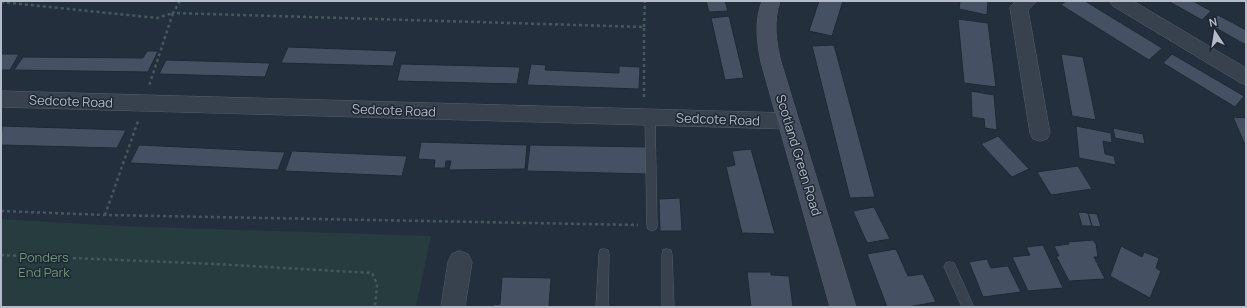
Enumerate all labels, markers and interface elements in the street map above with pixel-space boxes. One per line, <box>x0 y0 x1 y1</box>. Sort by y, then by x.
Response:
north arrow <box>1195 12 1235 52</box>
text: N <box>1207 14 1218 30</box>
street label: Sedcote Road <box>29 91 113 111</box>
street label: Scotland Green Road <box>772 92 826 218</box>
street label: Sedcote Road <box>352 100 436 120</box>
street label: Sedcote Road <box>676 109 760 129</box>
park label: Ponders End Park <box>18 248 70 281</box>

